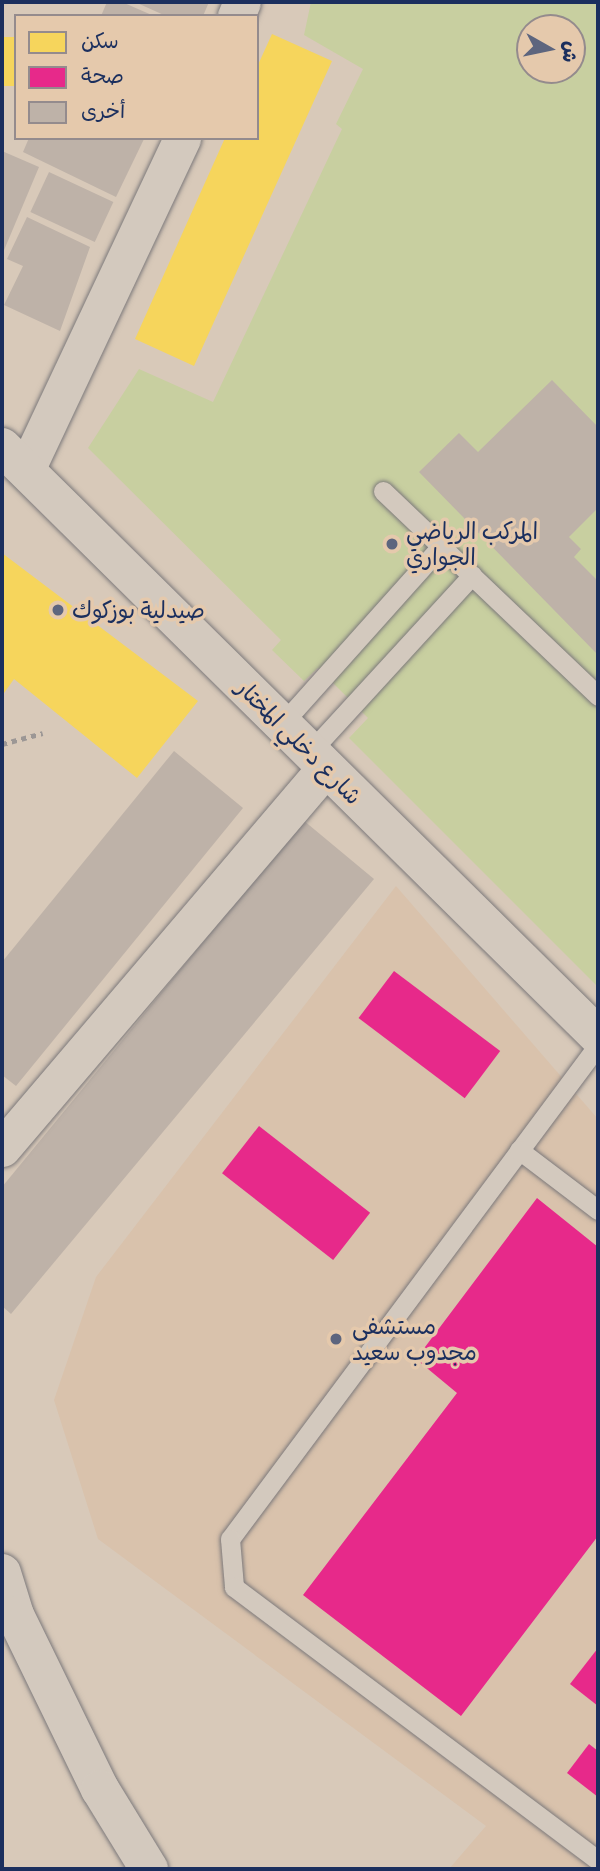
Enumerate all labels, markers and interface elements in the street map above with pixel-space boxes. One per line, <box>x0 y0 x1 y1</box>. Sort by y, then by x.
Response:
legend <box>14 14 259 140</box>
north arrow <box>516 14 586 84</box>
text: سكن <box>81 28 119 53</box>
text: ش <box>557 40 583 64</box>
text: صحة <box>81 63 124 88</box>
text: أخرى <box>81 98 125 123</box>
place label: المركب الرياضي الجواري <box>406 517 538 571</box>
marker: المركب الرياضي الجواري <box>384 536 400 552</box>
place label: صيدلية بوزكوك <box>72 596 205 624</box>
marker: صيدلية بوزكوك <box>50 602 66 618</box>
street label: شارع دخلي المختار <box>231 674 367 810</box>
place label: مستشفى مجدوب سعيد <box>352 1312 477 1366</box>
marker: مستشفى مجدوب سعيد <box>326 1329 346 1349</box>

